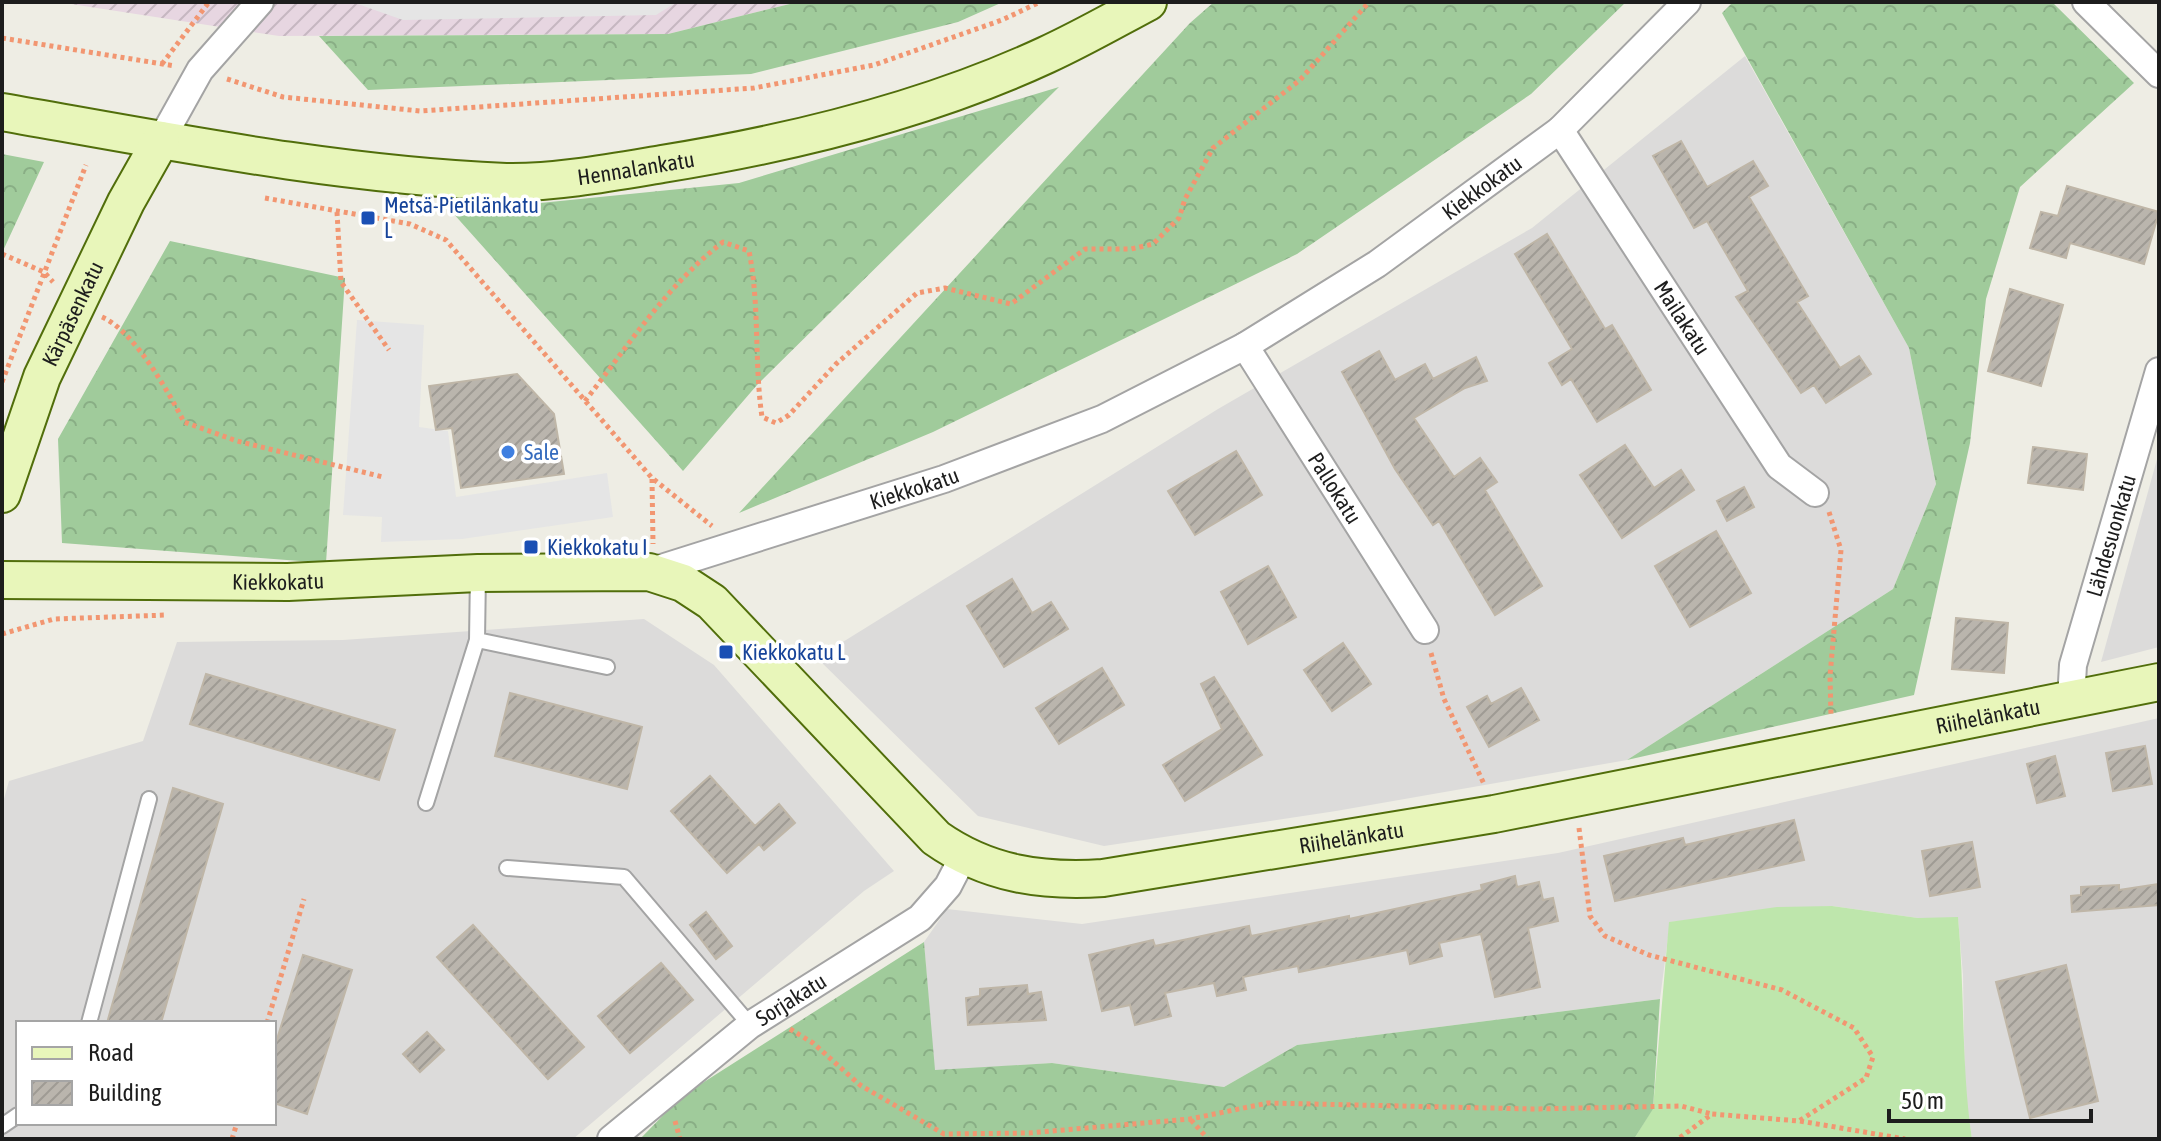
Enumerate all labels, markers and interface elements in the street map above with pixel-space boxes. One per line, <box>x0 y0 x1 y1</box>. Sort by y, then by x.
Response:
street label: Hennalankatu <box>576 146 696 190</box>
street label: Kiekkokatu <box>1437 150 1526 225</box>
place label: Metsä-Pietilänkatu L <box>384 192 539 243</box>
marker: Metsä-Pietilänkatu L <box>359 209 377 227</box>
street label: Kärpäsenkatu <box>36 257 109 370</box>
street label: Mailakatu <box>1649 276 1716 360</box>
place label: Sale <box>524 439 559 465</box>
marker: Sale <box>499 443 517 461</box>
street label: Pallokatu <box>1303 447 1367 528</box>
street label: Kiekkokatu <box>866 462 962 515</box>
street label: Lähdesuonkatu <box>2081 471 2141 600</box>
place label: Kiekkokatu I <box>547 534 648 560</box>
marker: Kiekkokatu I <box>522 538 540 556</box>
street label: Kiekkokatu <box>232 567 325 595</box>
place label: Kiekkokatu L <box>742 639 846 665</box>
marker: Kiekkokatu L <box>717 643 735 661</box>
street label: Riihelänkatu <box>1934 693 2042 739</box>
street label: Riihelänkatu <box>1297 816 1405 859</box>
street label: Sorjakatu <box>751 967 831 1031</box>
legend <box>16 1021 276 1125</box>
text: Road <box>88 1039 134 1066</box>
scale bar <box>1889 1073 2091 1123</box>
text: Building <box>88 1079 162 1106</box>
text: 50 m <box>1901 1087 1944 1114</box>

